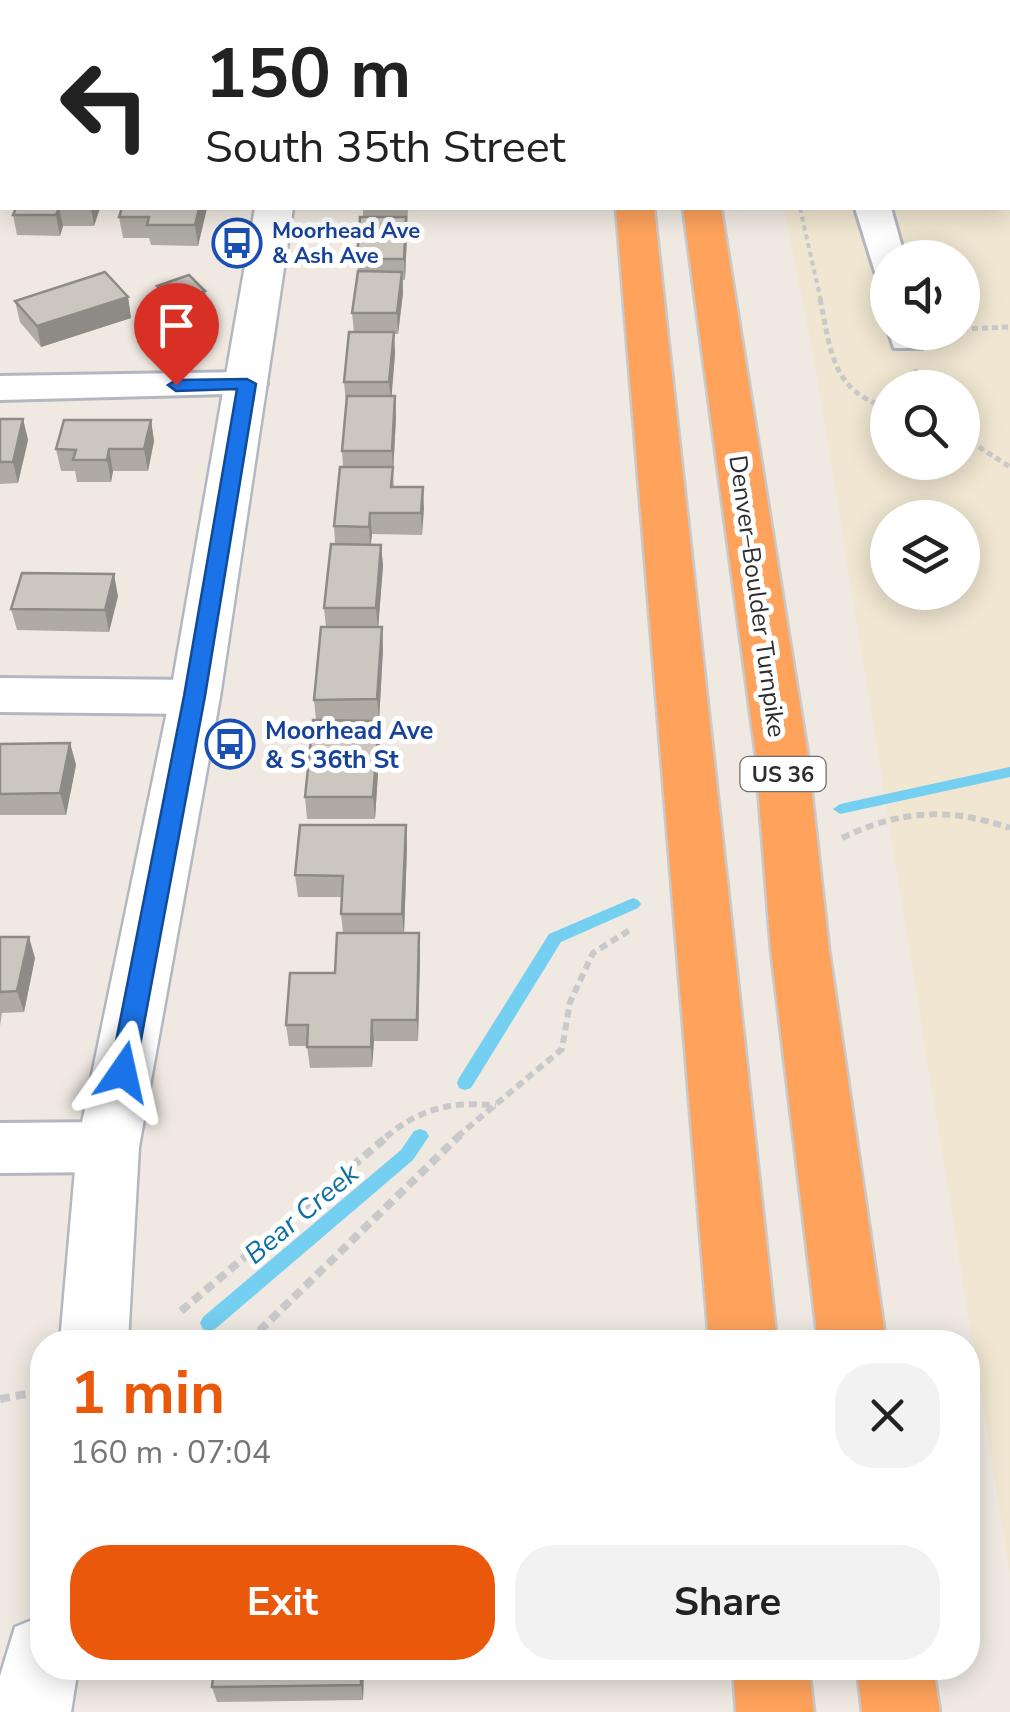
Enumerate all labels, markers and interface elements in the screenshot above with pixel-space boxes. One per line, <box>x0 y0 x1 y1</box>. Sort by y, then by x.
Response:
text: 150 m <box>205 26 411 122</box>
icon: left <box>40 40 170 170</box>
text: South 35th Street <box>205 117 565 178</box>
place label: Moorhead Ave & Ash Ave <box>272 216 420 271</box>
bus stop icon: Moorhead Ave & Ash Ave <box>211 217 263 269</box>
map controls <box>870 240 980 610</box>
button: sound <box>870 240 980 350</box>
pin <box>134 283 219 386</box>
icon: arrive <box>149 298 204 353</box>
button: search <box>870 370 980 480</box>
street label: Denver–Boulder Turnpike <box>720 453 794 739</box>
button: layers <box>870 500 980 610</box>
place label: Moorhead Ave & S 36th St <box>265 714 433 777</box>
bus stop icon: Moorhead Ave & S 36th St <box>204 718 256 770</box>
road number: US 36 <box>740 757 826 791</box>
position arrow <box>71 1020 175 1124</box>
water label: Bear Creek <box>236 1154 368 1273</box>
text: 1 min <box>70 1352 225 1434</box>
button: close <box>835 1363 940 1468</box>
text: 160 m · 07:04 <box>70 1431 271 1474</box>
button: Exit <box>70 1545 495 1660</box>
button: Share <box>515 1545 940 1660</box>

